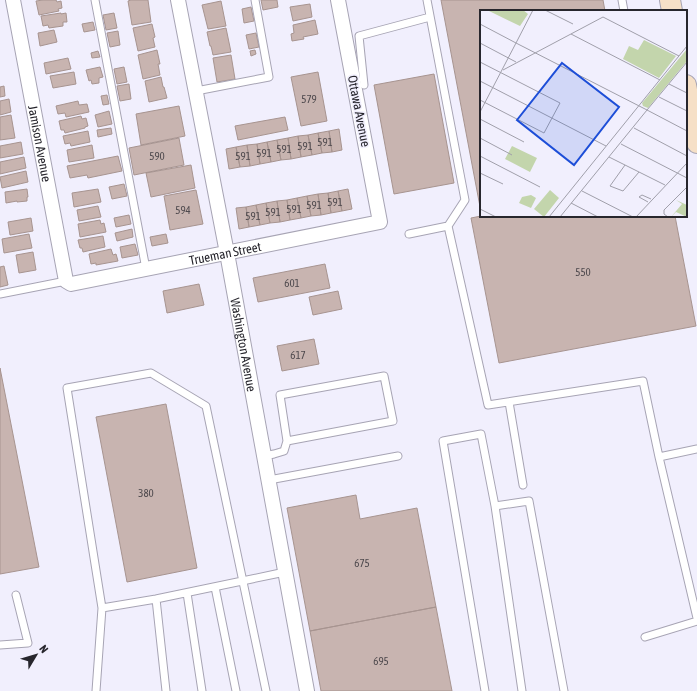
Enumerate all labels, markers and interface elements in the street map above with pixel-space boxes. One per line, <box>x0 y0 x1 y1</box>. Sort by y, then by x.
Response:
inset map <box>480 10 687 217</box>
street label: Ottawa Avenue <box>345 74 373 148</box>
house number: 579 <box>301 93 317 105</box>
street label: Jamison Avenue <box>26 104 55 183</box>
house number: 591 <box>317 136 333 148</box>
house number: 591 <box>297 140 313 152</box>
house number: 591 <box>276 143 292 155</box>
house number: 591 <box>256 147 272 159</box>
house number: 590 <box>149 150 165 162</box>
house number: 591 <box>235 150 251 162</box>
house number: 591 <box>327 196 343 208</box>
house number: 591 <box>306 199 322 211</box>
house number: 591 <box>286 203 302 215</box>
house number: 594 <box>175 204 191 216</box>
house number: 591 <box>265 206 281 218</box>
house number: 591 <box>245 210 261 222</box>
street label: Trueman Street <box>188 238 263 268</box>
house number: 550 <box>575 266 591 278</box>
house number: 601 <box>284 277 300 289</box>
street label: Washington Avenue <box>228 297 260 393</box>
house number: 617 <box>290 349 306 361</box>
house number: 380 <box>138 487 154 499</box>
house number: 675 <box>354 557 370 569</box>
north arrow <box>16 635 56 675</box>
text: N <box>37 643 51 655</box>
house number: 695 <box>373 655 389 667</box>

